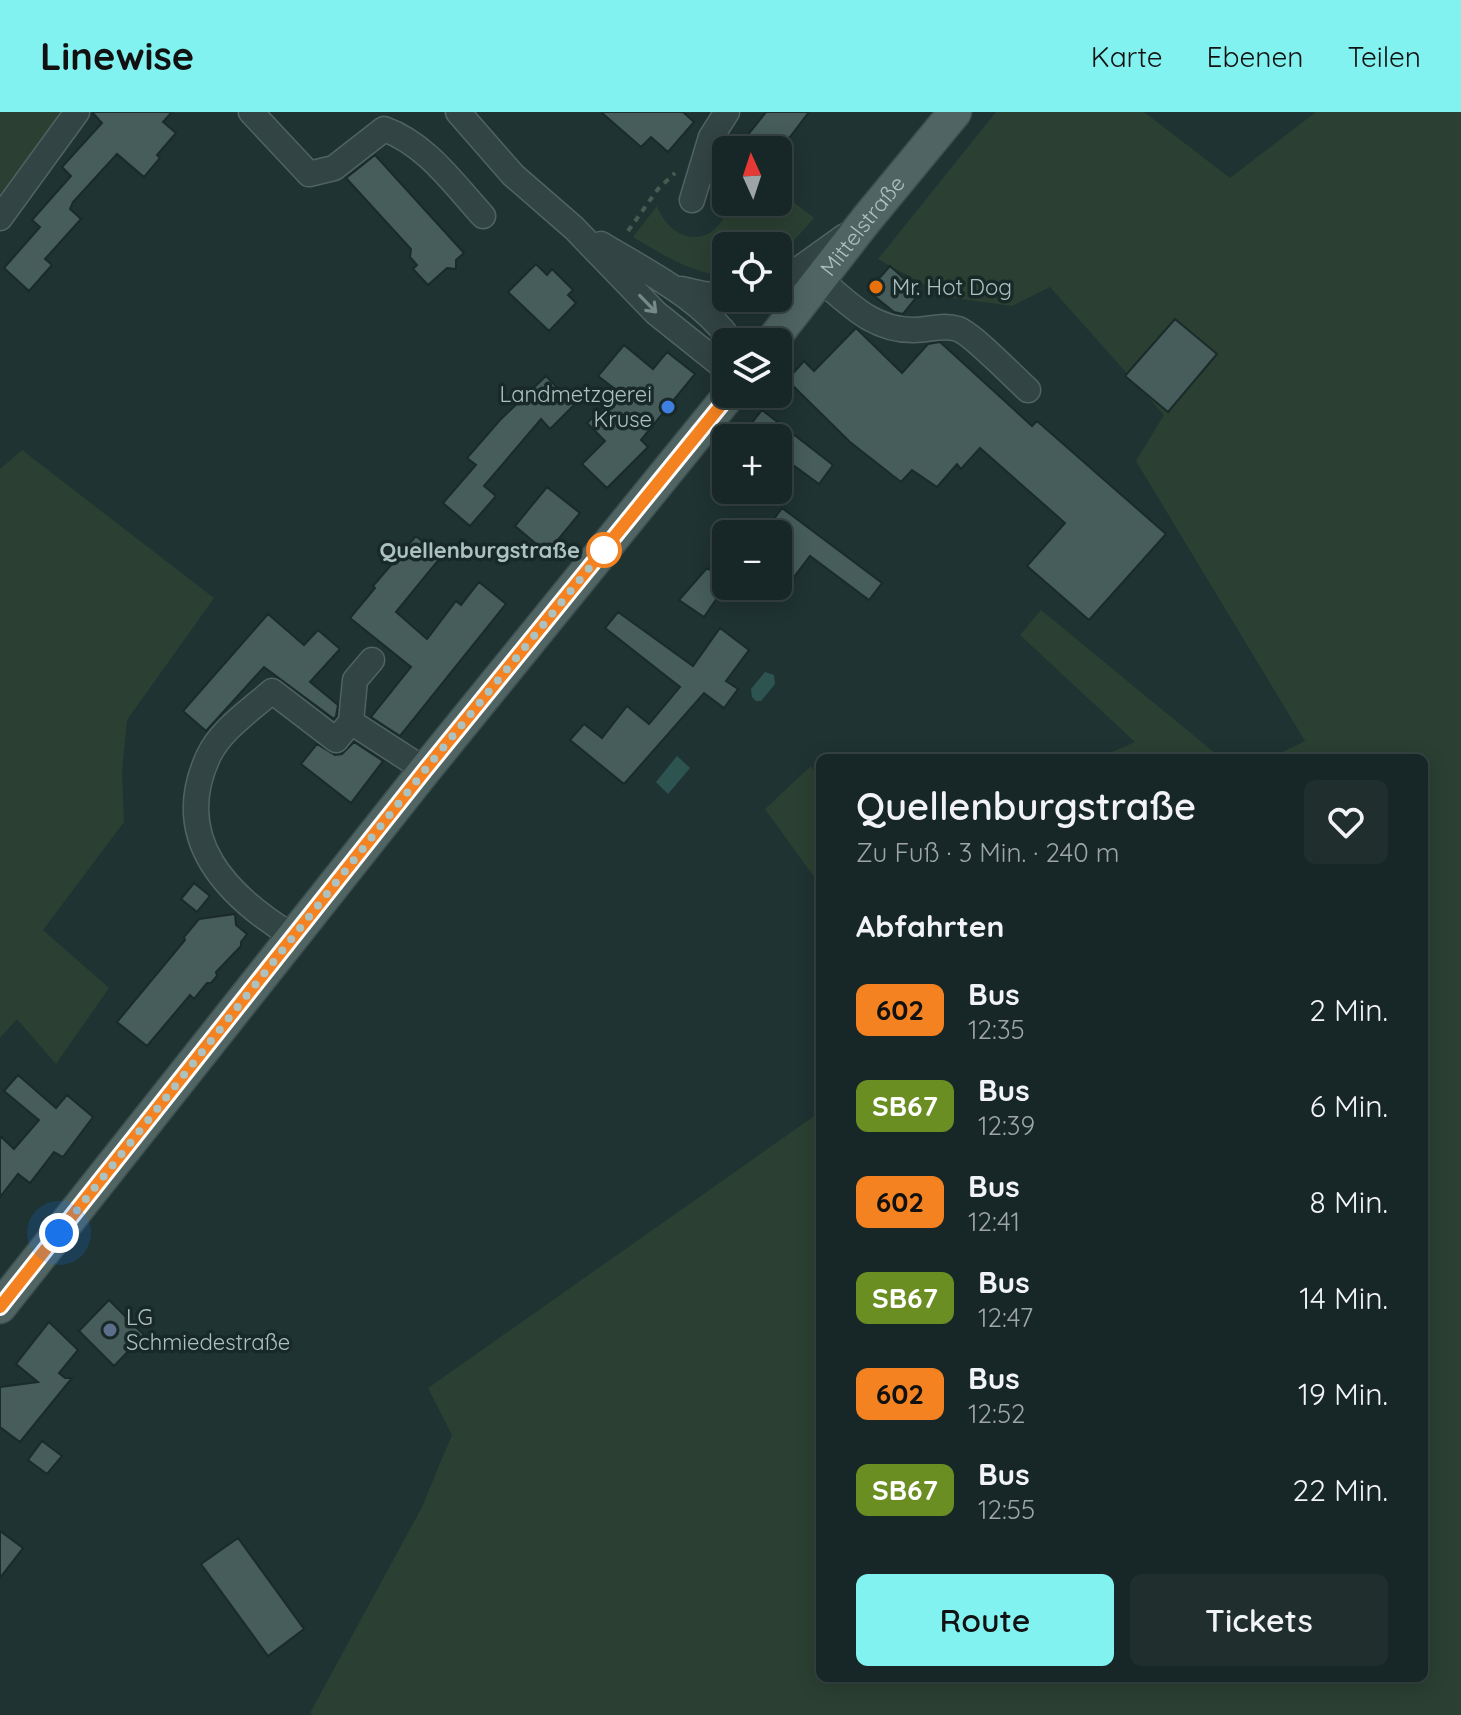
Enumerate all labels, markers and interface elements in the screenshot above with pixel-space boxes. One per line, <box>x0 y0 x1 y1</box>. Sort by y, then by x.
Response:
text: Linewise <box>40 32 194 80</box>
text: Karte <box>1091 39 1163 74</box>
text: Ebenen <box>1207 39 1303 74</box>
text: Teilen <box>1347 39 1421 74</box>
north arrow <box>712 136 792 216</box>
map controls <box>712 136 792 600</box>
street label: Mittelstraße <box>814 170 911 281</box>
button: locate <box>712 232 792 312</box>
place label: Mr. Hot Dog <box>892 273 1012 301</box>
marker: Mr. Hot Dog <box>867 278 885 296</box>
one-way arrow <box>638 294 657 314</box>
button: layers <box>712 328 792 408</box>
place label: Landmetzgerei Kruse <box>500 380 652 433</box>
marker: Landmetzgerei Kruse <box>659 398 677 416</box>
button: + <box>712 424 792 504</box>
button: − <box>712 520 792 600</box>
marker: Quellenburgstraße <box>587 533 621 567</box>
place label: Quellenburgstraße <box>380 536 580 564</box>
button: heart <box>1304 780 1388 864</box>
text: Quellenburgstraße <box>856 782 1196 830</box>
text: Zu Fuß · 3 Min. · 240 m <box>856 836 1119 869</box>
text: Abfahrten <box>856 907 1004 945</box>
text: Bus <box>968 975 1020 1013</box>
text: 2 Min. <box>1309 991 1388 1029</box>
text: 602 <box>876 992 924 1027</box>
text: 12:35 <box>968 1013 1025 1046</box>
text: Bus <box>978 1071 1030 1109</box>
text: 6 Min. <box>1310 1087 1388 1125</box>
text: SB67 <box>872 1088 938 1123</box>
text: 12:39 <box>978 1109 1035 1142</box>
text: Bus <box>968 1167 1020 1205</box>
text: 8 Min. <box>1310 1183 1388 1221</box>
text: 602 <box>876 1184 924 1219</box>
text: 12:41 <box>968 1205 1020 1238</box>
your location <box>39 1213 79 1253</box>
text: Bus <box>978 1263 1030 1301</box>
text: 14 Min. <box>1299 1279 1388 1317</box>
text: SB67 <box>872 1280 938 1315</box>
text: 12:47 <box>978 1301 1033 1334</box>
place label: LG Schmiedestraße <box>126 1303 290 1356</box>
marker: LG Schmiedestraße <box>101 1321 119 1339</box>
text: Bus <box>968 1359 1020 1397</box>
text: 19 Min. <box>1298 1375 1388 1413</box>
text: 602 <box>876 1376 924 1411</box>
text: 12:52 <box>968 1397 1025 1430</box>
text: Bus <box>978 1455 1030 1493</box>
text: 22 Min. <box>1293 1471 1388 1509</box>
text: SB67 <box>872 1472 938 1507</box>
text: 12:55 <box>978 1493 1035 1526</box>
button: Route <box>856 1574 1114 1666</box>
button: Tickets <box>1130 1574 1388 1666</box>

